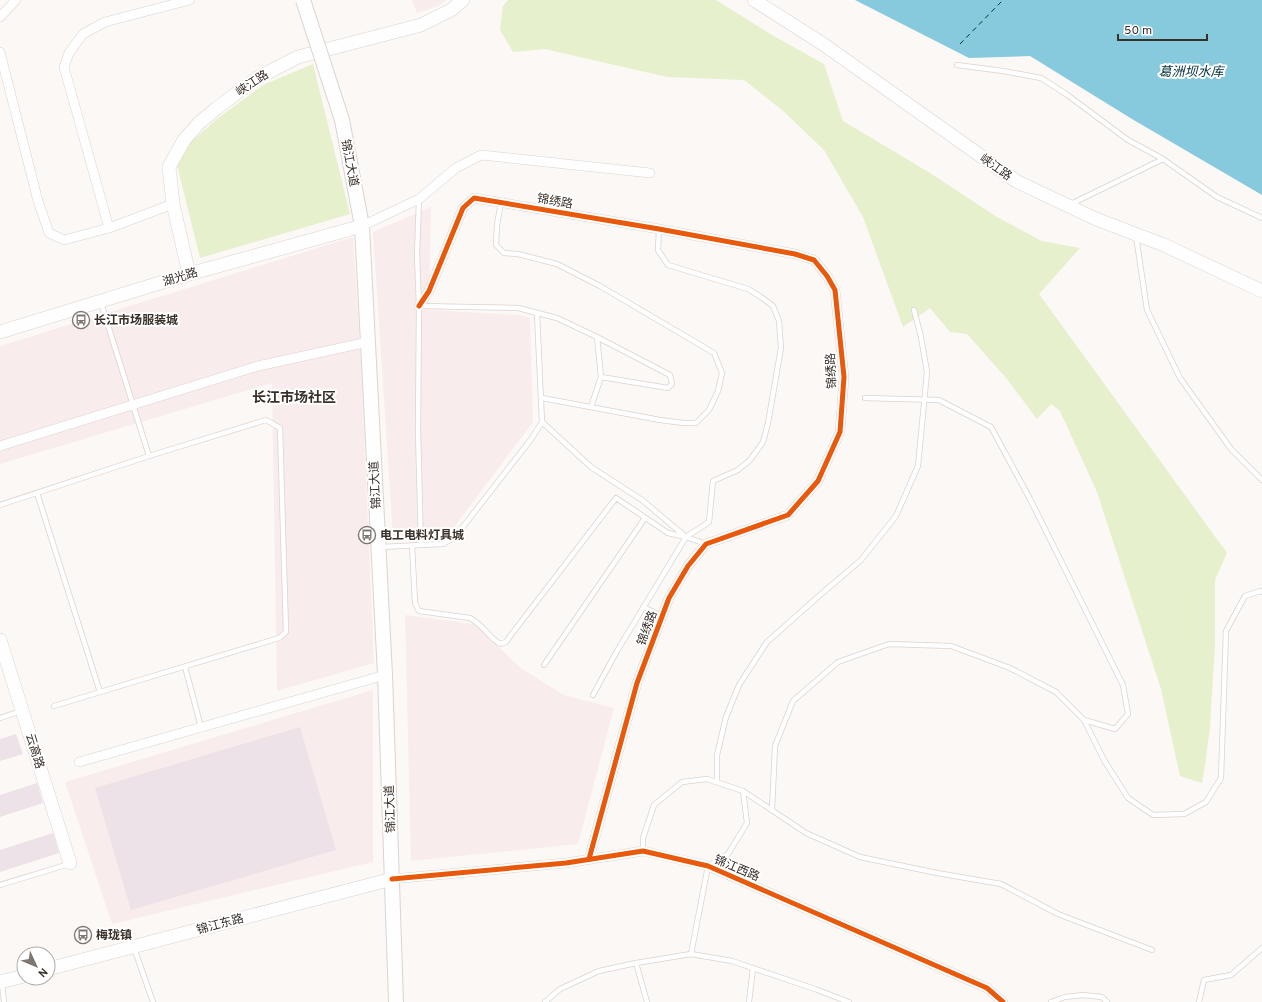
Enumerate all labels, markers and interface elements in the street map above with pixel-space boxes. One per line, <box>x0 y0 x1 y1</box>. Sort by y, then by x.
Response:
scale bar <box>1118 16 1207 42</box>
text: 50 m <box>1124 23 1152 39</box>
water label: 葛洲坝水库 <box>1158 65 1225 81</box>
street label: 峡江路 <box>233 67 272 100</box>
street label: 锦江大道 <box>337 138 361 188</box>
street label: 峡江路 <box>976 151 1015 185</box>
street label: 锦绣路 <box>536 191 574 213</box>
street label: 湖光路 <box>161 265 200 291</box>
bus stop icon: 长江市场服装城 <box>71 310 91 330</box>
place label: 长江市场服装城 <box>94 313 178 329</box>
street label: 锦绣路 <box>823 353 841 389</box>
district label: 长江市场社区 <box>252 389 336 407</box>
street label: 锦江大道 <box>367 461 385 509</box>
bus stop icon: 电工电料灯具城 <box>357 525 377 545</box>
place label: 电工电料灯具城 <box>380 528 464 544</box>
street label: 锦绣路 <box>634 609 662 648</box>
street label: 云高路 <box>21 732 47 771</box>
street label: 锦江大道 <box>382 785 400 833</box>
street label: 锦江西路 <box>711 852 762 886</box>
street label: 锦江东路 <box>195 911 246 939</box>
bus stop icon: 梅珑镇 <box>73 925 93 945</box>
place label: 梅珑镇 <box>96 928 132 944</box>
north arrow <box>16 946 56 986</box>
text: N <box>35 965 50 980</box>

